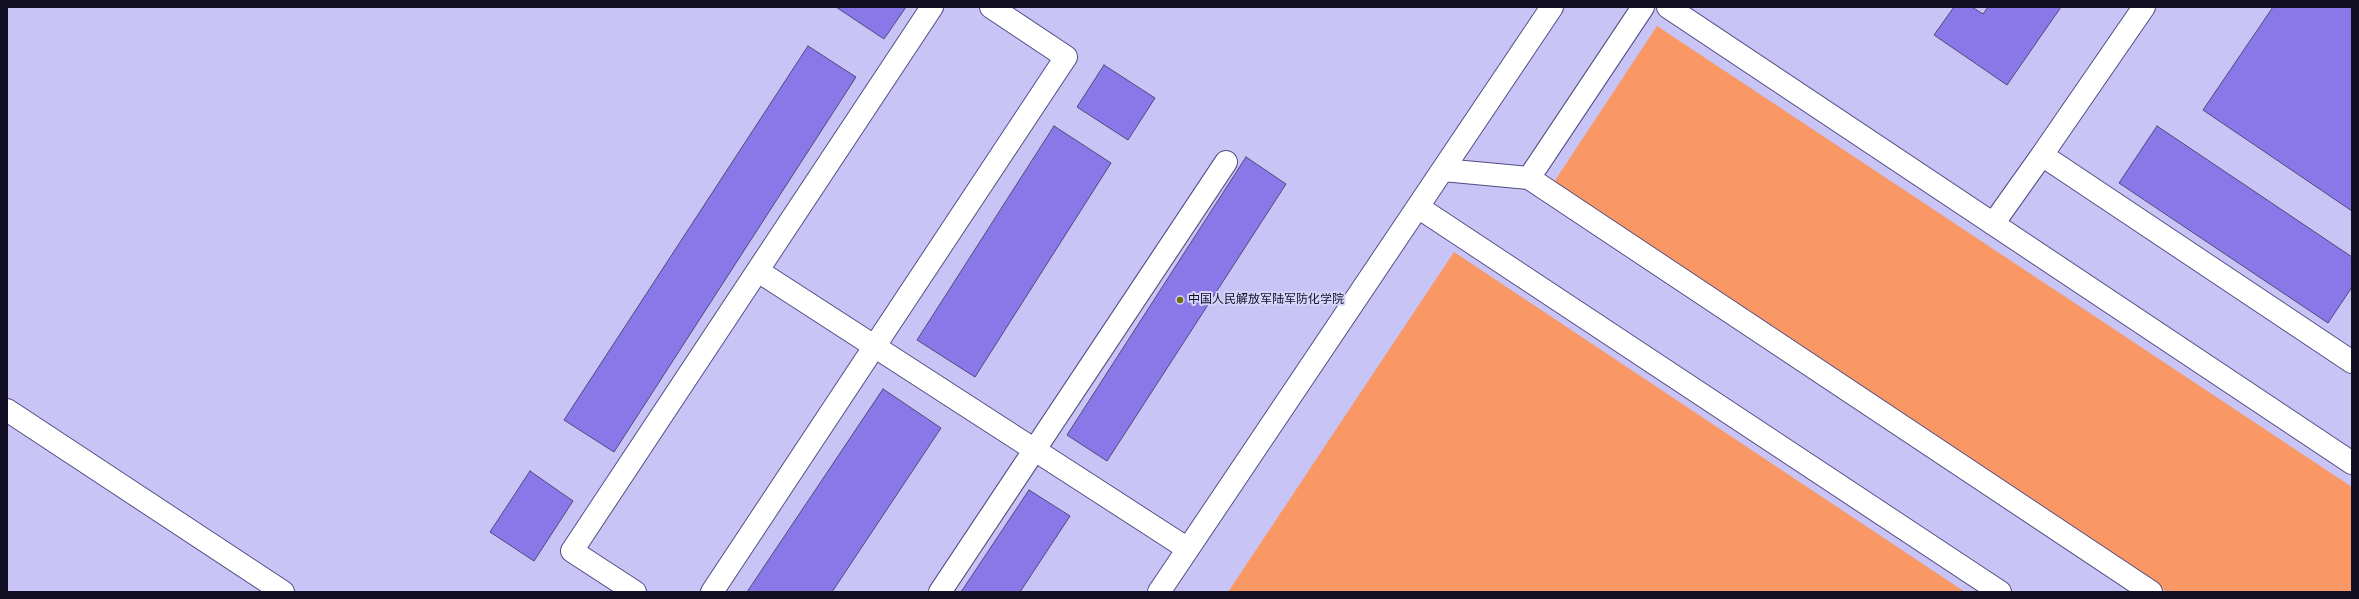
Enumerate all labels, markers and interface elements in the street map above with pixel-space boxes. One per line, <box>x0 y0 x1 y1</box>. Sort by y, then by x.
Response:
place label: 中国人民解放军陆军防化学院 <box>1188 293 1344 307</box>
marker: 中国人民解放军陆军防化学院 <box>1175 295 1185 305</box>

